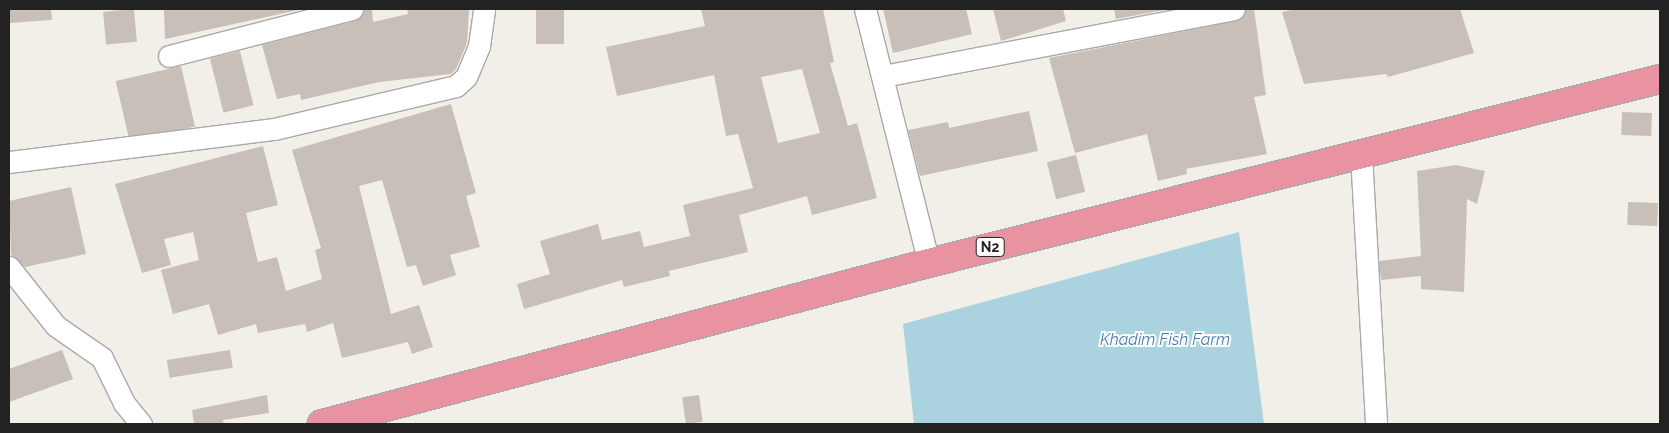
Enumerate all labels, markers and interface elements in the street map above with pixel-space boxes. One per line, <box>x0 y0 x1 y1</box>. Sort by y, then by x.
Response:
road number: N2 <box>975 236 1005 258</box>
water label: Khadim Fish Farm <box>1100 330 1230 350</box>

